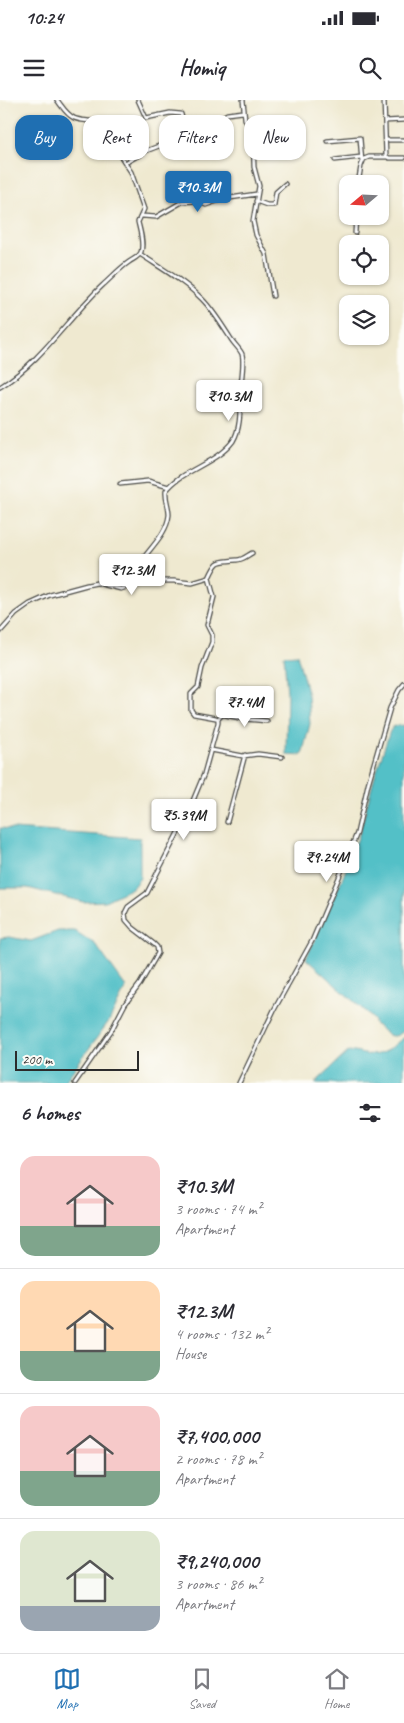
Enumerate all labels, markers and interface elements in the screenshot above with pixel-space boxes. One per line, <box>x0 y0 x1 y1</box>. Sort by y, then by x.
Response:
text: 10:24 <box>25 6 63 30</box>
icon: menu <box>20 54 48 82</box>
text: Homiq <box>179 54 225 82</box>
icon: search <box>356 54 384 82</box>
chip: Buy <box>15 115 73 160</box>
chip: Rent <box>83 115 149 160</box>
chip: Filters <box>159 115 234 160</box>
chip: New <box>244 115 306 160</box>
pin: ₹10.3M <box>157 170 239 213</box>
north arrow <box>339 175 389 225</box>
map controls <box>339 175 389 345</box>
text: ₹10.3M <box>176 177 220 197</box>
button: locate <box>339 235 389 285</box>
button: layers <box>339 295 389 345</box>
pin: ₹10.3M <box>188 380 270 422</box>
text: ₹10.3M <box>207 386 251 406</box>
pin: ₹12.3M <box>91 554 173 596</box>
text: ₹12.3M <box>110 560 154 580</box>
pin: ₹7.4M <box>210 686 280 728</box>
text: ₹7.4M <box>227 692 263 712</box>
pin: ₹5.39M <box>143 798 225 841</box>
text: ₹5.39M <box>162 805 206 825</box>
pin: ₹9.24M <box>286 840 368 883</box>
text: ₹9.24M <box>305 847 349 867</box>
scale bar <box>15 1048 139 1071</box>
text: 200 m <box>22 1051 52 1068</box>
icon: filters <box>356 1099 384 1127</box>
text: 6 homes <box>20 1100 80 1126</box>
text: ₹10.3M <box>175 1173 232 1199</box>
icon: home <box>60 1176 120 1236</box>
text: 3 rooms · 74 m² <box>175 1199 261 1219</box>
text: Apartment <box>175 1219 234 1239</box>
text: ₹12.3M <box>175 1298 232 1324</box>
icon: home <box>60 1301 120 1361</box>
text: 4 rooms · 132 m² <box>175 1324 269 1344</box>
text: House <box>175 1344 206 1364</box>
text: ₹7,400,000 <box>175 1423 259 1449</box>
icon: home <box>60 1426 120 1486</box>
text: 2 rooms · 78 m² <box>175 1449 261 1469</box>
text: Apartment <box>175 1469 234 1489</box>
text: ₹9,240,000 <box>175 1548 259 1574</box>
icon: home <box>60 1551 120 1611</box>
text: 3 rooms · 86 m² <box>175 1574 261 1594</box>
text: Apartment <box>175 1594 234 1614</box>
tab: Map <box>53 1665 81 1712</box>
tab: Saved <box>188 1665 216 1712</box>
tab: Home <box>323 1665 351 1712</box>

